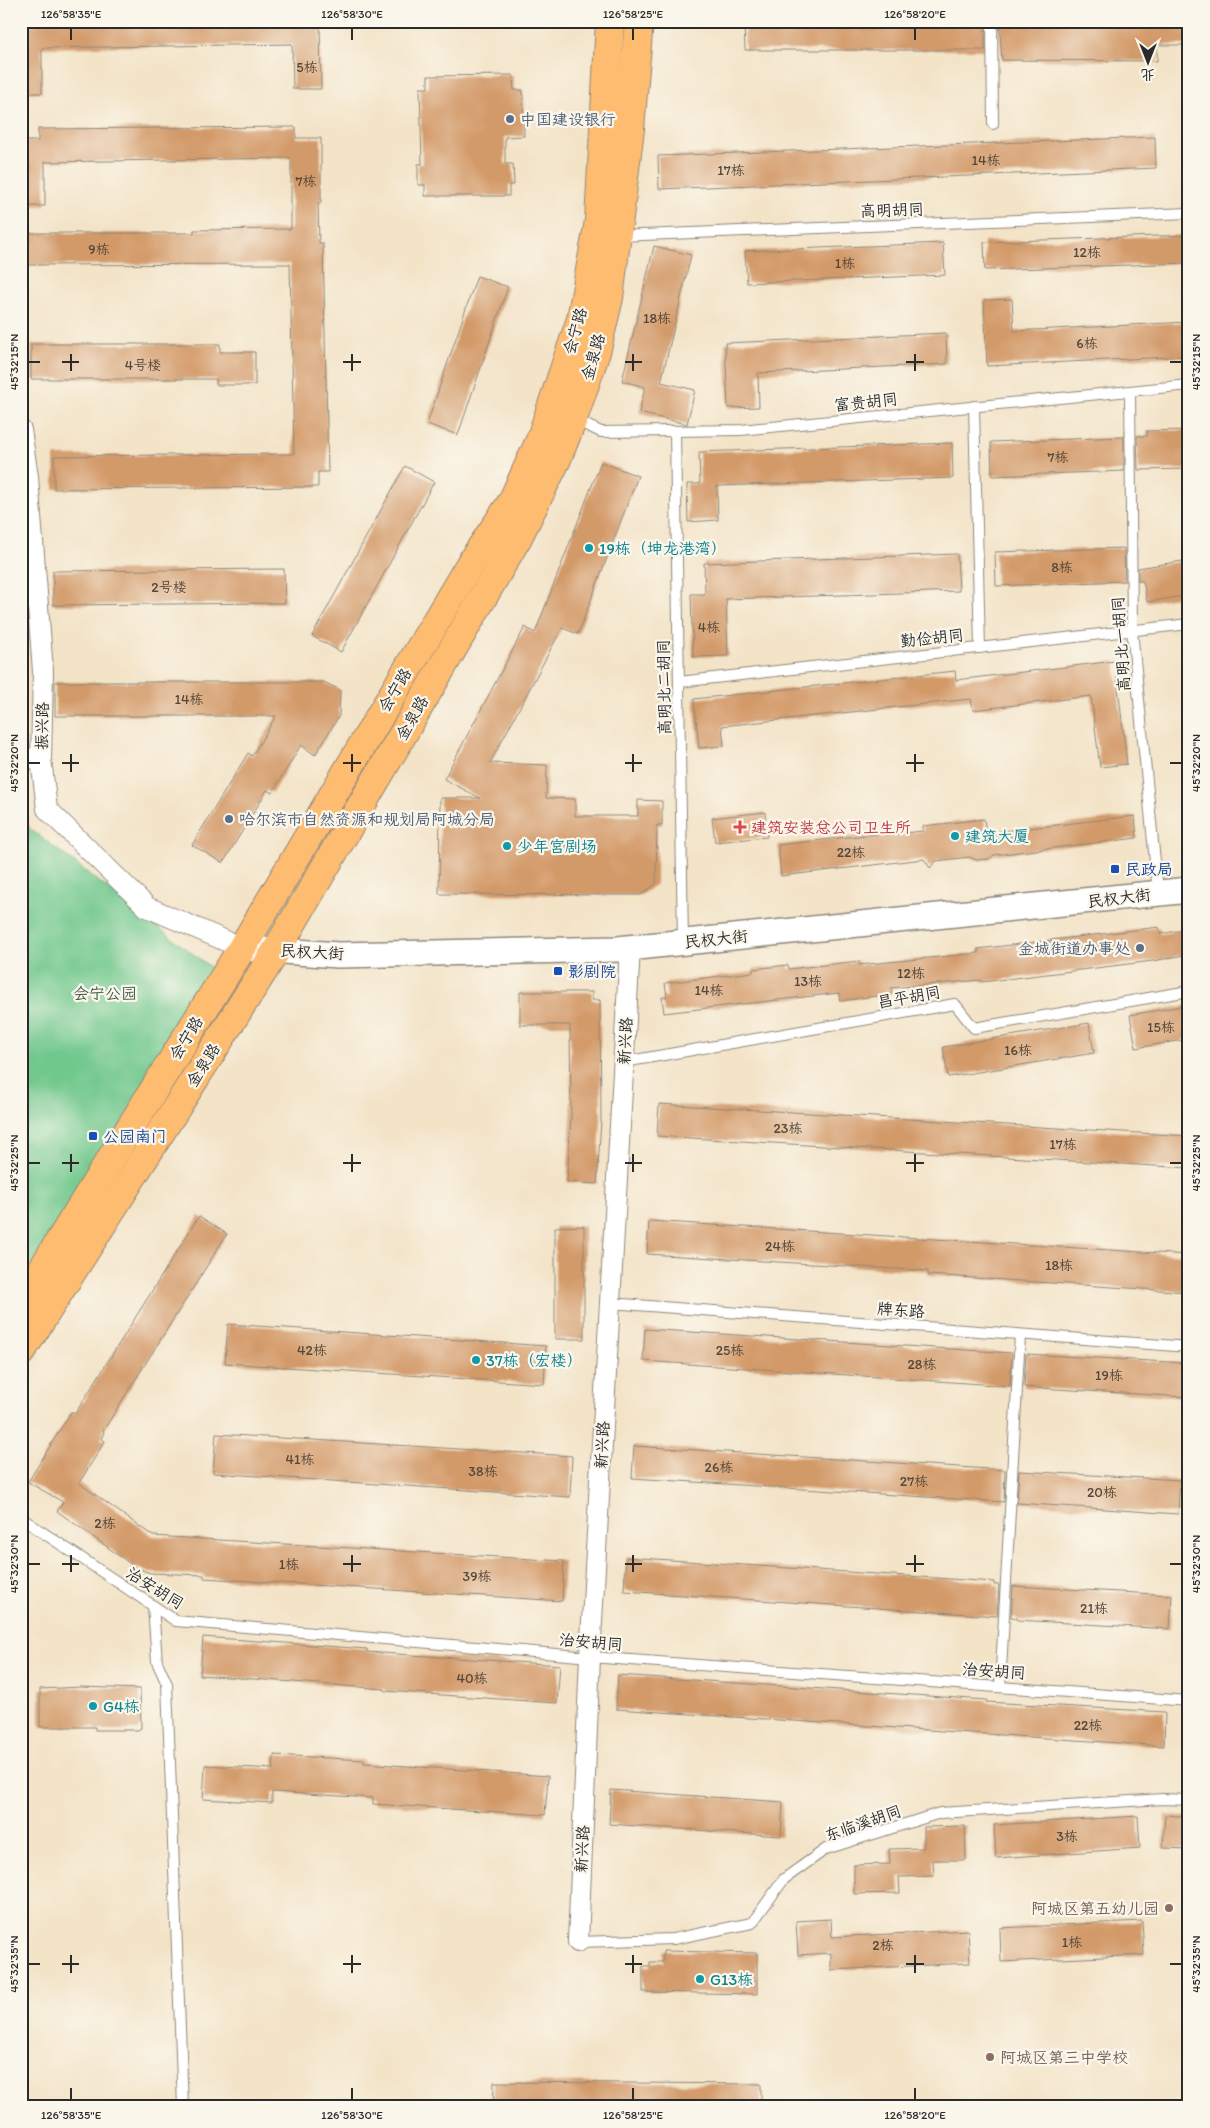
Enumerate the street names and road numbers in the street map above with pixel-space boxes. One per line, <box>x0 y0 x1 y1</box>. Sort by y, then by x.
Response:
street label: 高明胡同 <box>860 199 924 221</box>
street label: 会宁路 <box>559 305 591 357</box>
street label: 金泉路 <box>577 331 609 383</box>
street label: 富贵胡同 <box>833 389 899 415</box>
street label: 高明北一胡同 <box>1108 595 1134 693</box>
street label: 勤俭胡同 <box>899 625 965 651</box>
street label: 高明北二胡同 <box>654 639 674 735</box>
street label: 会宁路 <box>374 665 416 715</box>
street label: 金泉路 <box>392 692 432 744</box>
street label: 振兴路 <box>32 702 52 750</box>
street label: 民权大街 <box>1086 885 1152 911</box>
street label: 民权大街 <box>683 926 749 952</box>
street label: 民权大街 <box>280 941 344 963</box>
street label: 昌平胡同 <box>876 982 942 1012</box>
street label: 会宁路 <box>165 1013 207 1063</box>
street label: 新兴路 <box>614 1017 636 1065</box>
street label: 金泉路 <box>182 1040 224 1090</box>
street label: 牌东路 <box>876 1299 926 1321</box>
street label: 新兴路 <box>591 1421 613 1469</box>
street label: 治安胡同 <box>123 1563 187 1613</box>
street label: 治安胡同 <box>558 1630 624 1654</box>
street label: 治安胡同 <box>961 1659 1027 1683</box>
street label: 东临溪胡同 <box>822 1801 904 1845</box>
street label: 新兴路 <box>571 1825 593 1873</box>

